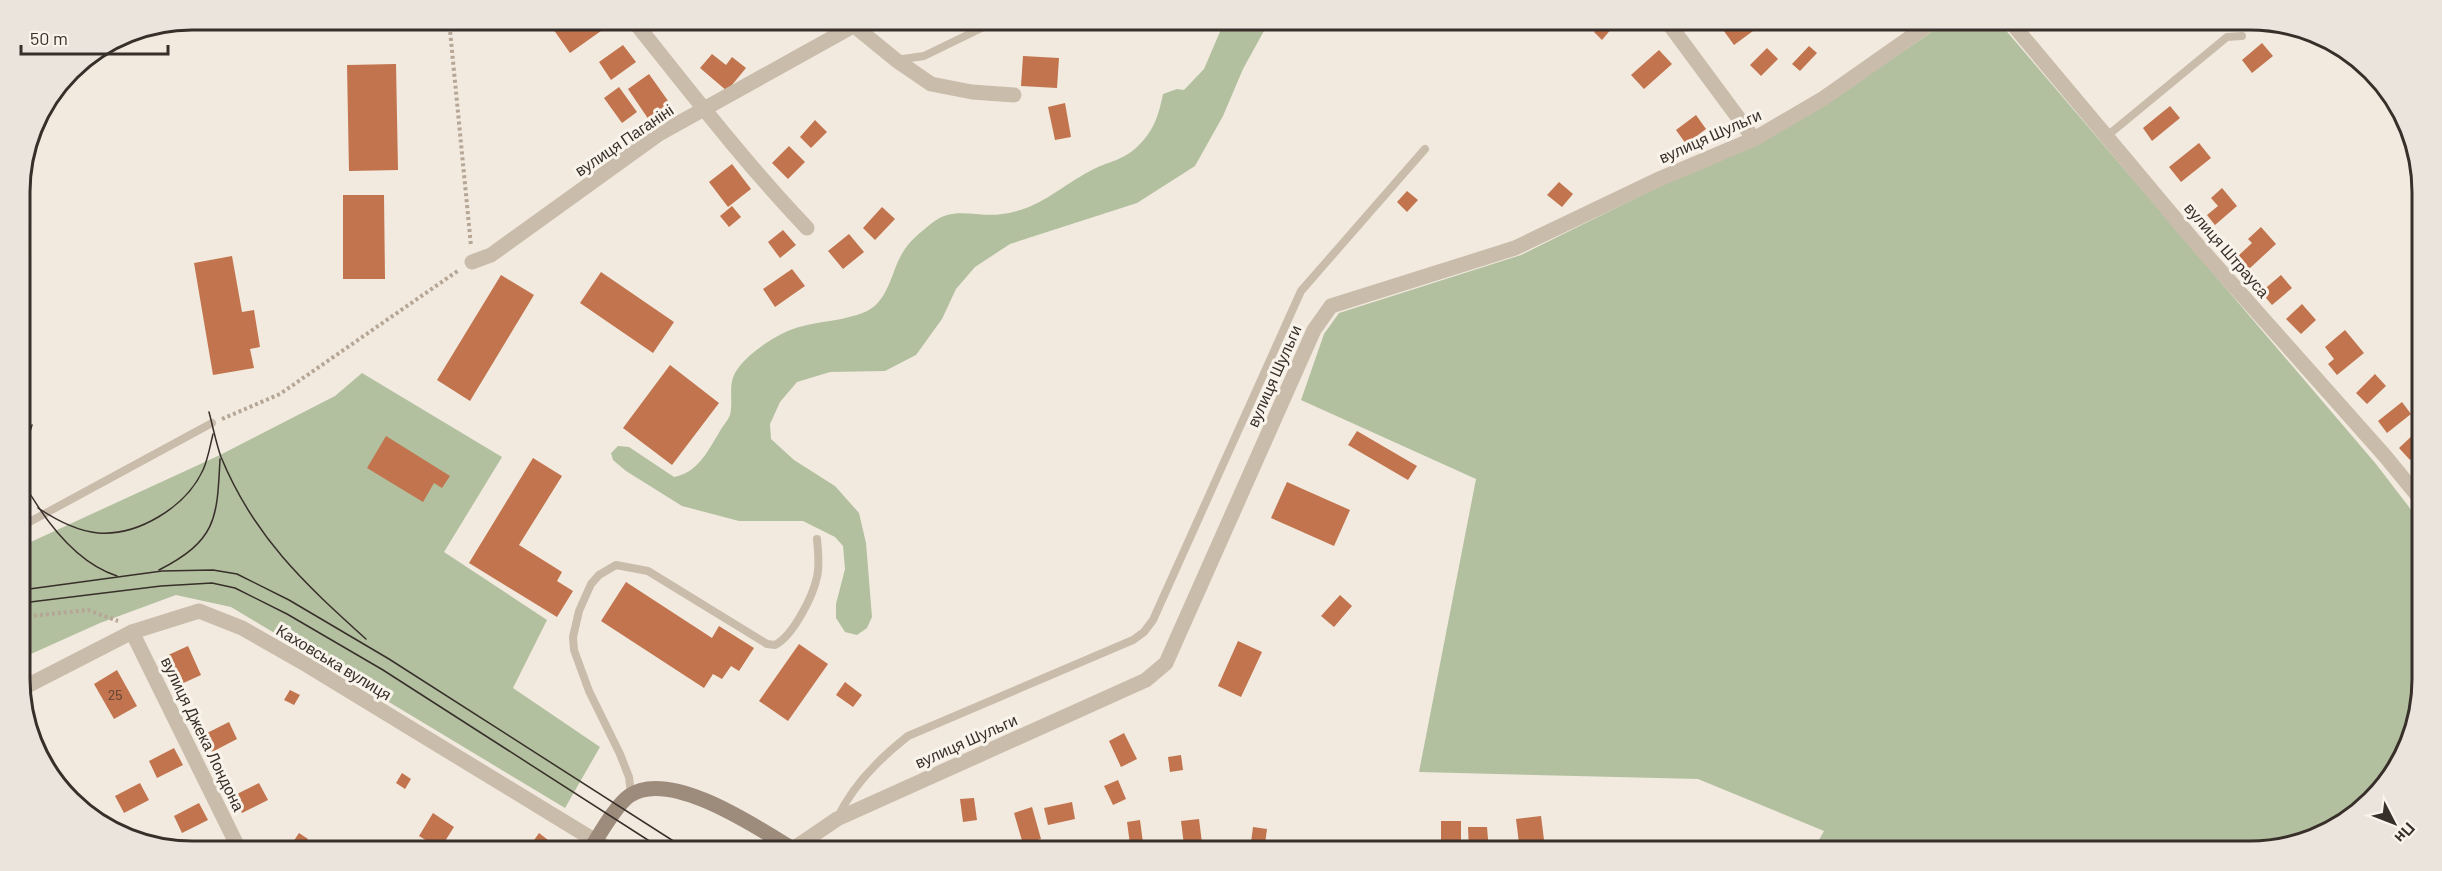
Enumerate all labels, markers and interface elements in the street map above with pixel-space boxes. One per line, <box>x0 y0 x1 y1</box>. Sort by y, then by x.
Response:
scale bar <box>21 18 168 56</box>
text: 50 m <box>30 27 68 49</box>
street label: вулиця Паганіні <box>571 100 677 180</box>
street label: вулиця Шульги <box>1656 105 1764 167</box>
street label: вулиця Штрауса <box>2181 198 2274 301</box>
street label: вулиця Шульги <box>1243 322 1305 430</box>
street label: Каховська вулиця <box>273 620 395 703</box>
street label: вулиця Джека Лондона <box>158 654 249 814</box>
house number: 25 <box>108 686 122 703</box>
street label: вулиця Шульги <box>912 710 1020 772</box>
north arrow <box>2364 793 2424 853</box>
text: Пн <box>2391 819 2420 848</box>

